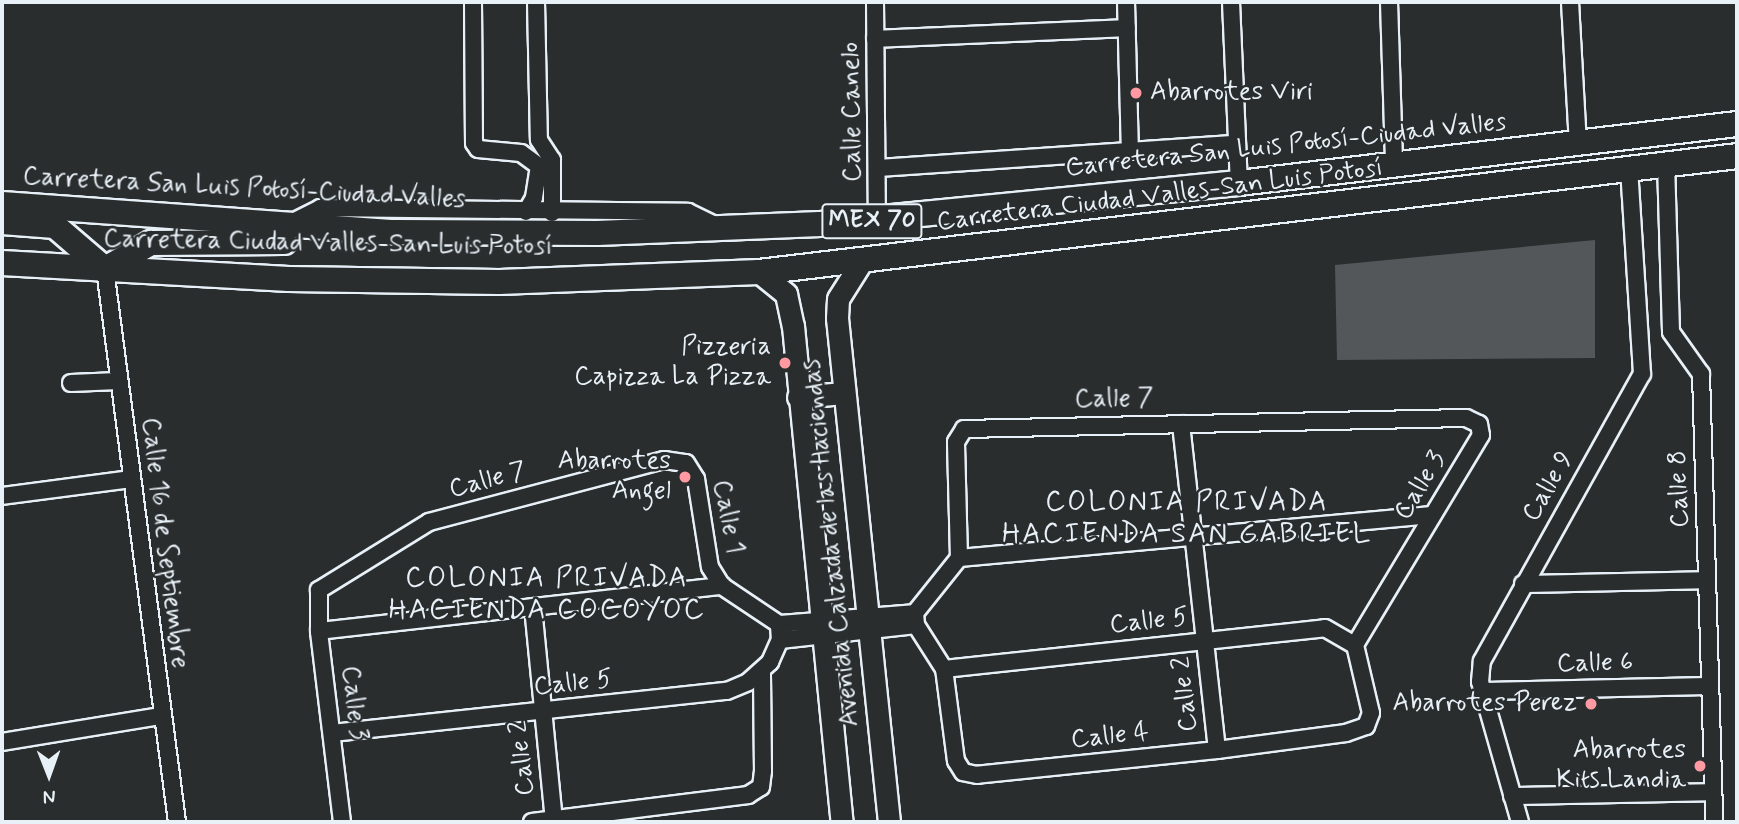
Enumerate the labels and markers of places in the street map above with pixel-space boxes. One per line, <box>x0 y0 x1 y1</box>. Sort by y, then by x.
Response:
place label: Abarrotes Viri <box>1150 77 1310 109</box>
marker: Abarrotes Viri <box>1128 85 1144 101</box>
place label: Pizzeria Capizza La Pizza <box>577 332 771 394</box>
marker: Pizzeria Capizza La Pizza <box>777 355 793 371</box>
place label: Abarrotes Angel <box>558 446 671 508</box>
marker: Abarrotes Angel <box>677 469 693 485</box>
place label: Abarrotes Perez <box>1395 688 1577 720</box>
marker: Abarrotes Perez <box>1583 696 1599 712</box>
place label: Abarrotes Kits Landia <box>1556 735 1686 796</box>
marker: Abarrotes Kits Landia <box>1692 758 1708 774</box>

